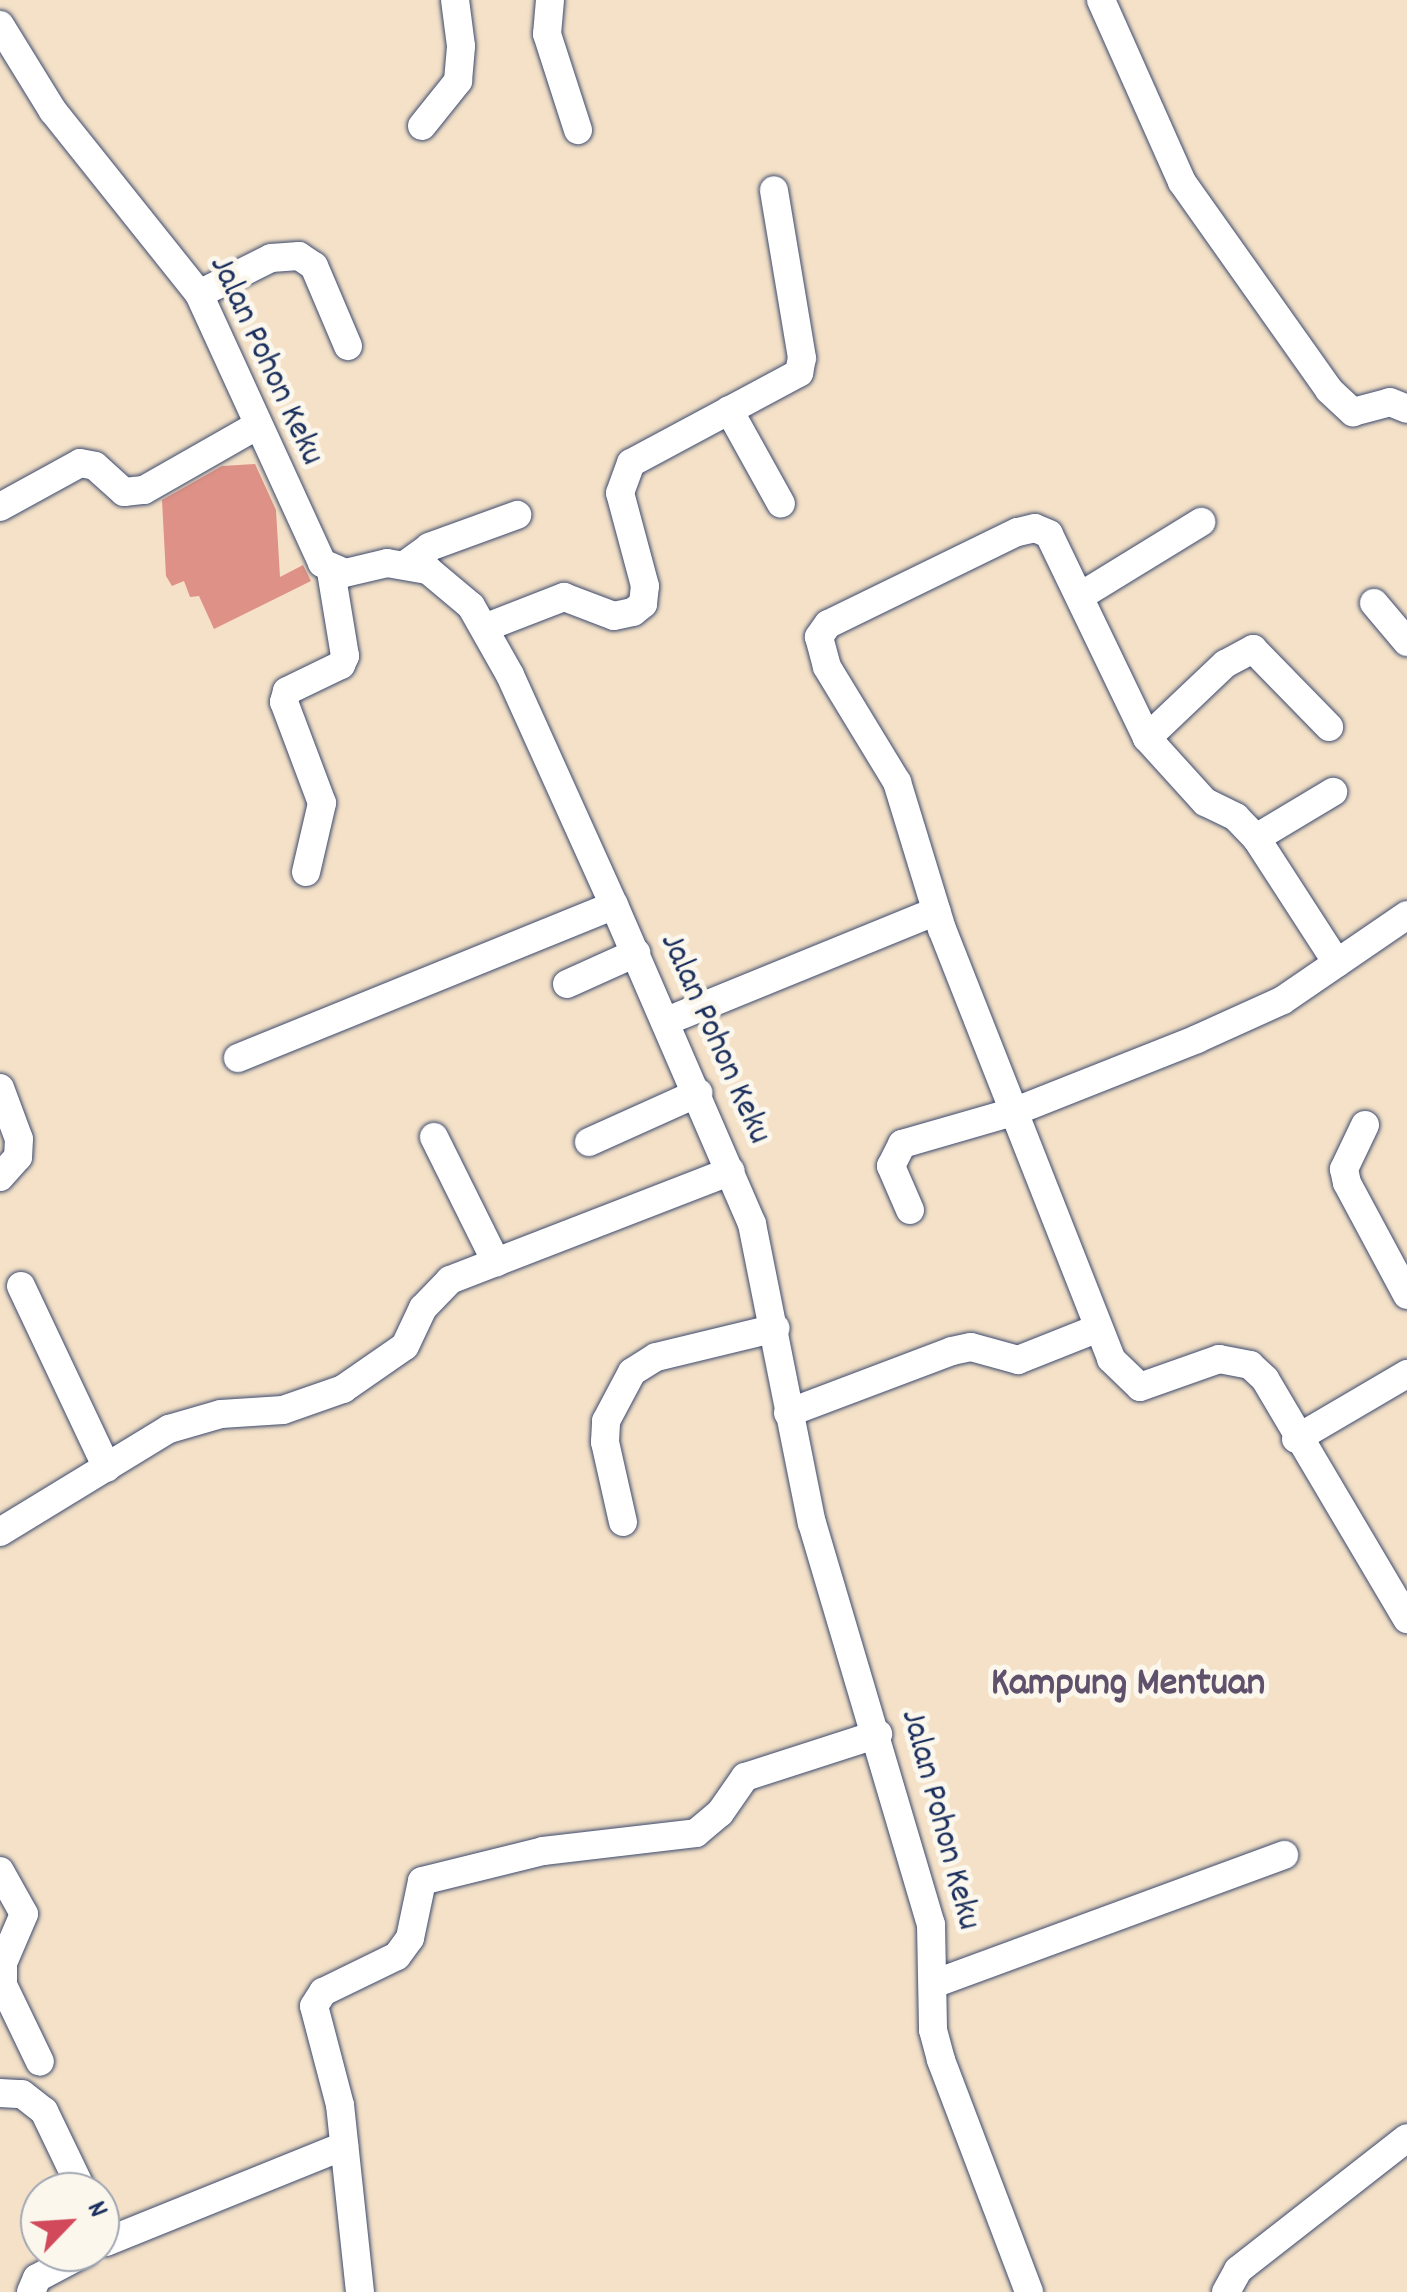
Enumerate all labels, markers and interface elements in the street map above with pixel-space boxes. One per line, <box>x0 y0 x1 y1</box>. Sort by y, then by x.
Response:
street label: Jalan Pohon Keku <box>198 250 332 472</box>
street label: Jalan Pohon Keku <box>649 927 779 1151</box>
district label: Kampung Mentuan <box>991 1662 1265 1710</box>
street label: Jalan Pohon Keku <box>889 1705 989 1935</box>
north arrow <box>20 2172 120 2272</box>
text: N <box>74 2195 116 2225</box>

